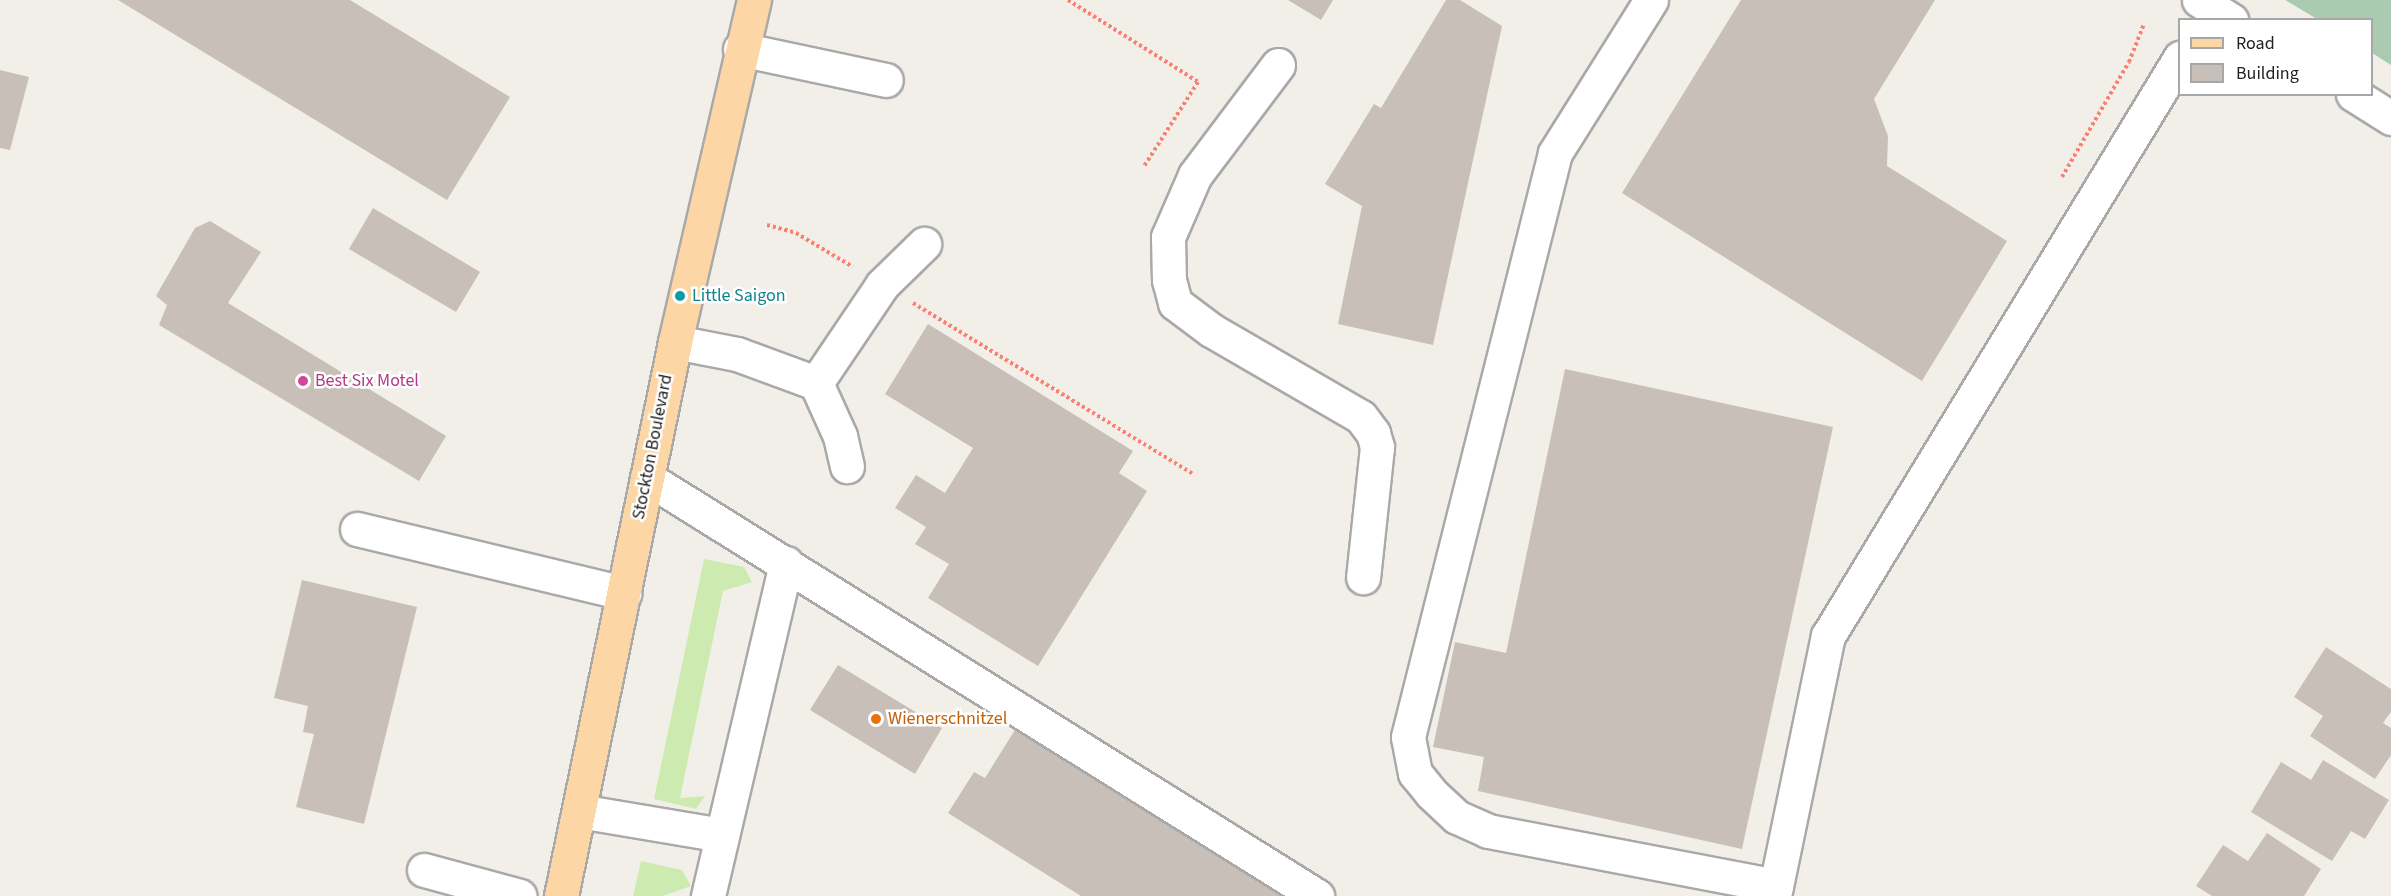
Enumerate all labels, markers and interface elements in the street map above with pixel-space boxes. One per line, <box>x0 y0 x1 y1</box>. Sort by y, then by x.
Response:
legend <box>2178 18 2373 96</box>
text: Road <box>2236 31 2275 56</box>
text: Building <box>2236 61 2299 86</box>
place label: Little Saigon <box>692 285 786 307</box>
marker: Little Saigon <box>673 289 687 303</box>
place label: Best Six Motel <box>315 370 419 392</box>
street label: Stockton Boulevard <box>628 373 678 521</box>
marker: Best Six Motel <box>296 374 310 388</box>
place label: Wienerschnitzel <box>888 708 1007 730</box>
marker: Wienerschnitzel <box>869 712 883 726</box>

